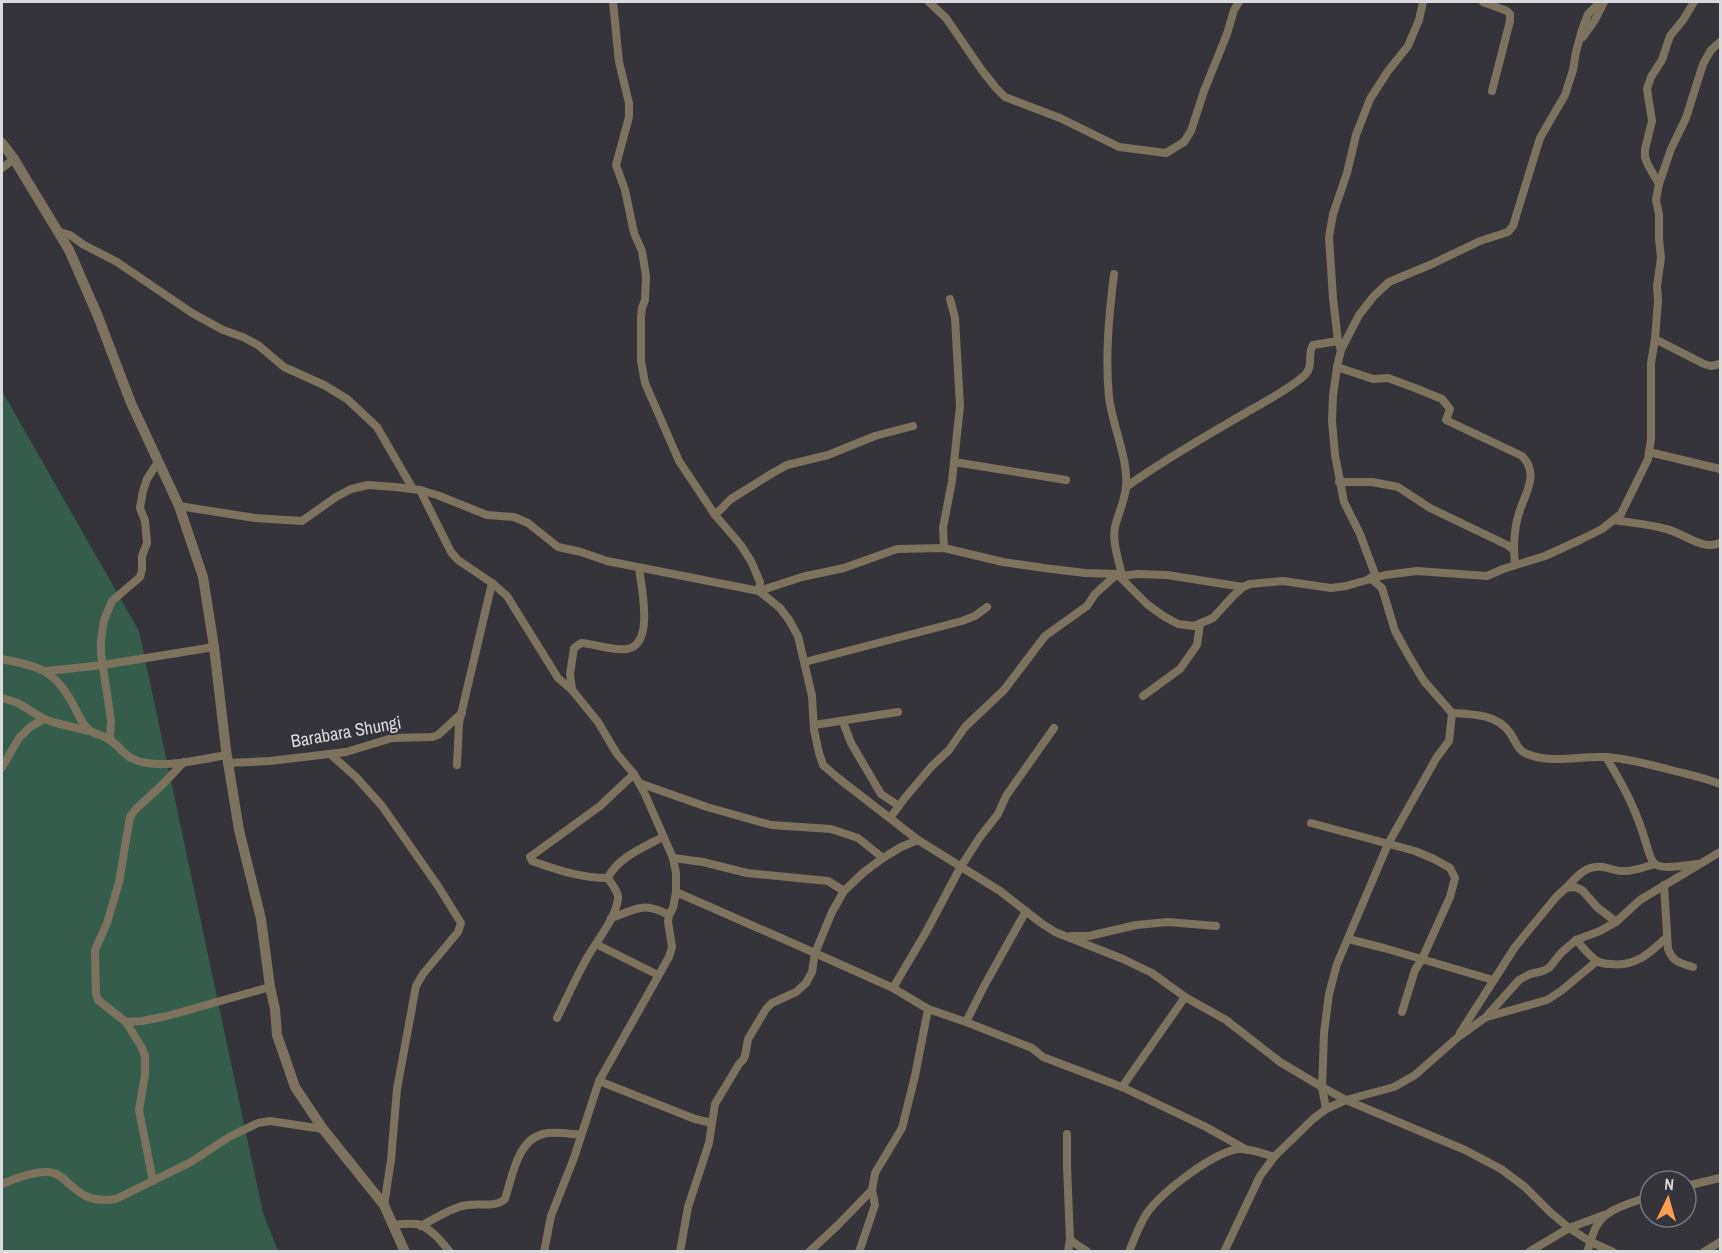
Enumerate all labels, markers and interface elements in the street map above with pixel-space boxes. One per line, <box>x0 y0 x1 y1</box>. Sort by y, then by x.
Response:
street label: Barabara Shungi <box>289 710 403 754</box>
north arrow <box>1638 1169 1698 1229</box>
text: N <box>1664 1173 1675 1195</box>

